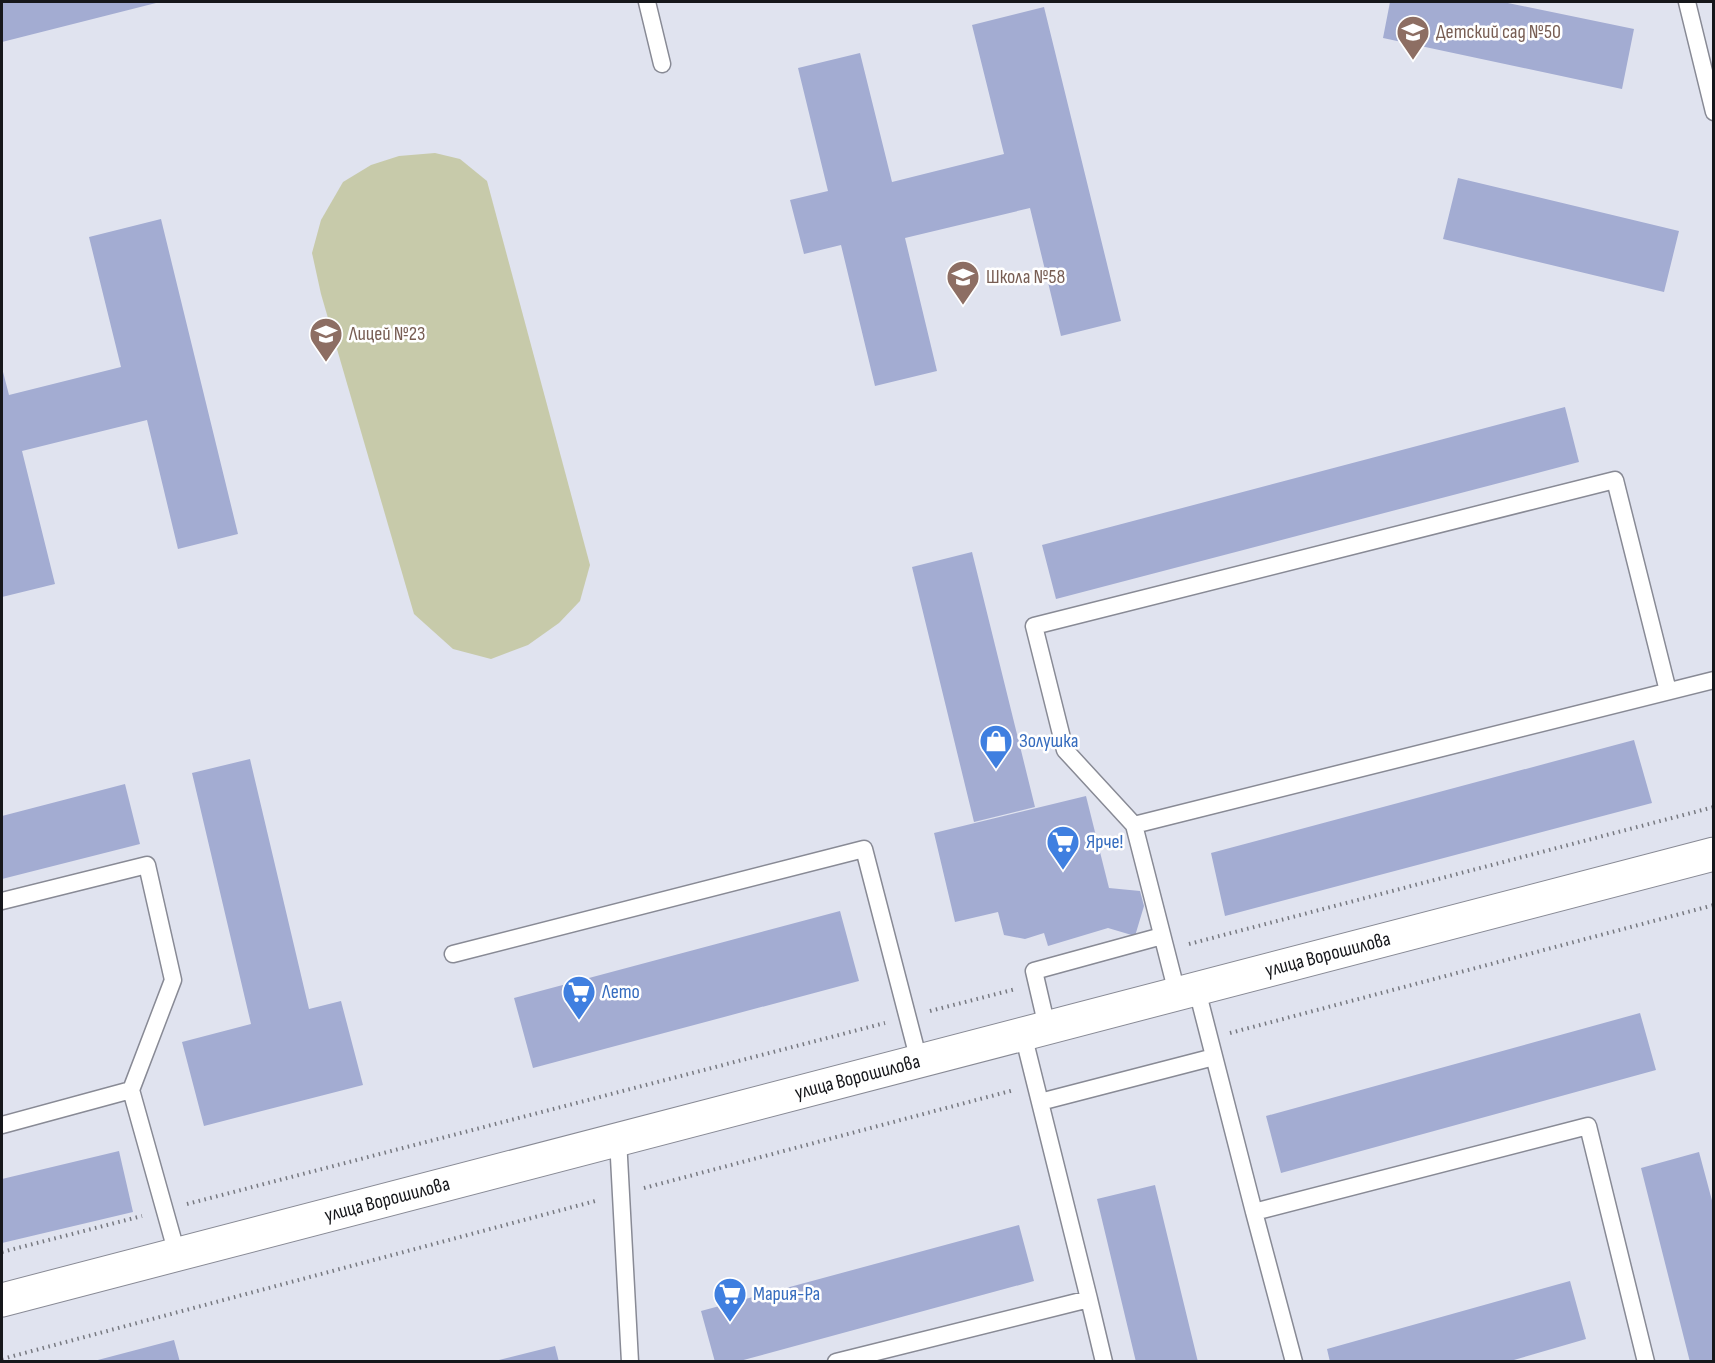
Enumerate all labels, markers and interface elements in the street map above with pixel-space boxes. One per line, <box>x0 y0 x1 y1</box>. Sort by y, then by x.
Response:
school or university icon: Детский сад №50 <box>1395 14 1431 61</box>
place label: Детский сад №50 <box>1436 20 1561 44</box>
school or university icon: Школа №58 <box>945 259 981 306</box>
place label: Школа №58 <box>986 265 1065 289</box>
school or university icon: Лицей №23 <box>308 316 344 363</box>
place label: Лицей №23 <box>348 322 425 346</box>
shop icon: Золушка <box>978 723 1014 770</box>
place label: Золушка <box>1019 729 1078 753</box>
supermarket icon: Ярче! <box>1045 824 1081 871</box>
place label: Ярче! <box>1086 830 1123 854</box>
street label: улица Ворошилова <box>1263 927 1393 982</box>
supermarket icon: Лето <box>561 974 597 1021</box>
place label: Лето <box>601 980 640 1004</box>
street label: улица Ворошилова <box>792 1049 923 1105</box>
street label: улица Ворошилова <box>322 1172 452 1227</box>
supermarket icon: Мария-Ра <box>712 1276 748 1323</box>
place label: Мария-Ра <box>753 1282 820 1306</box>

